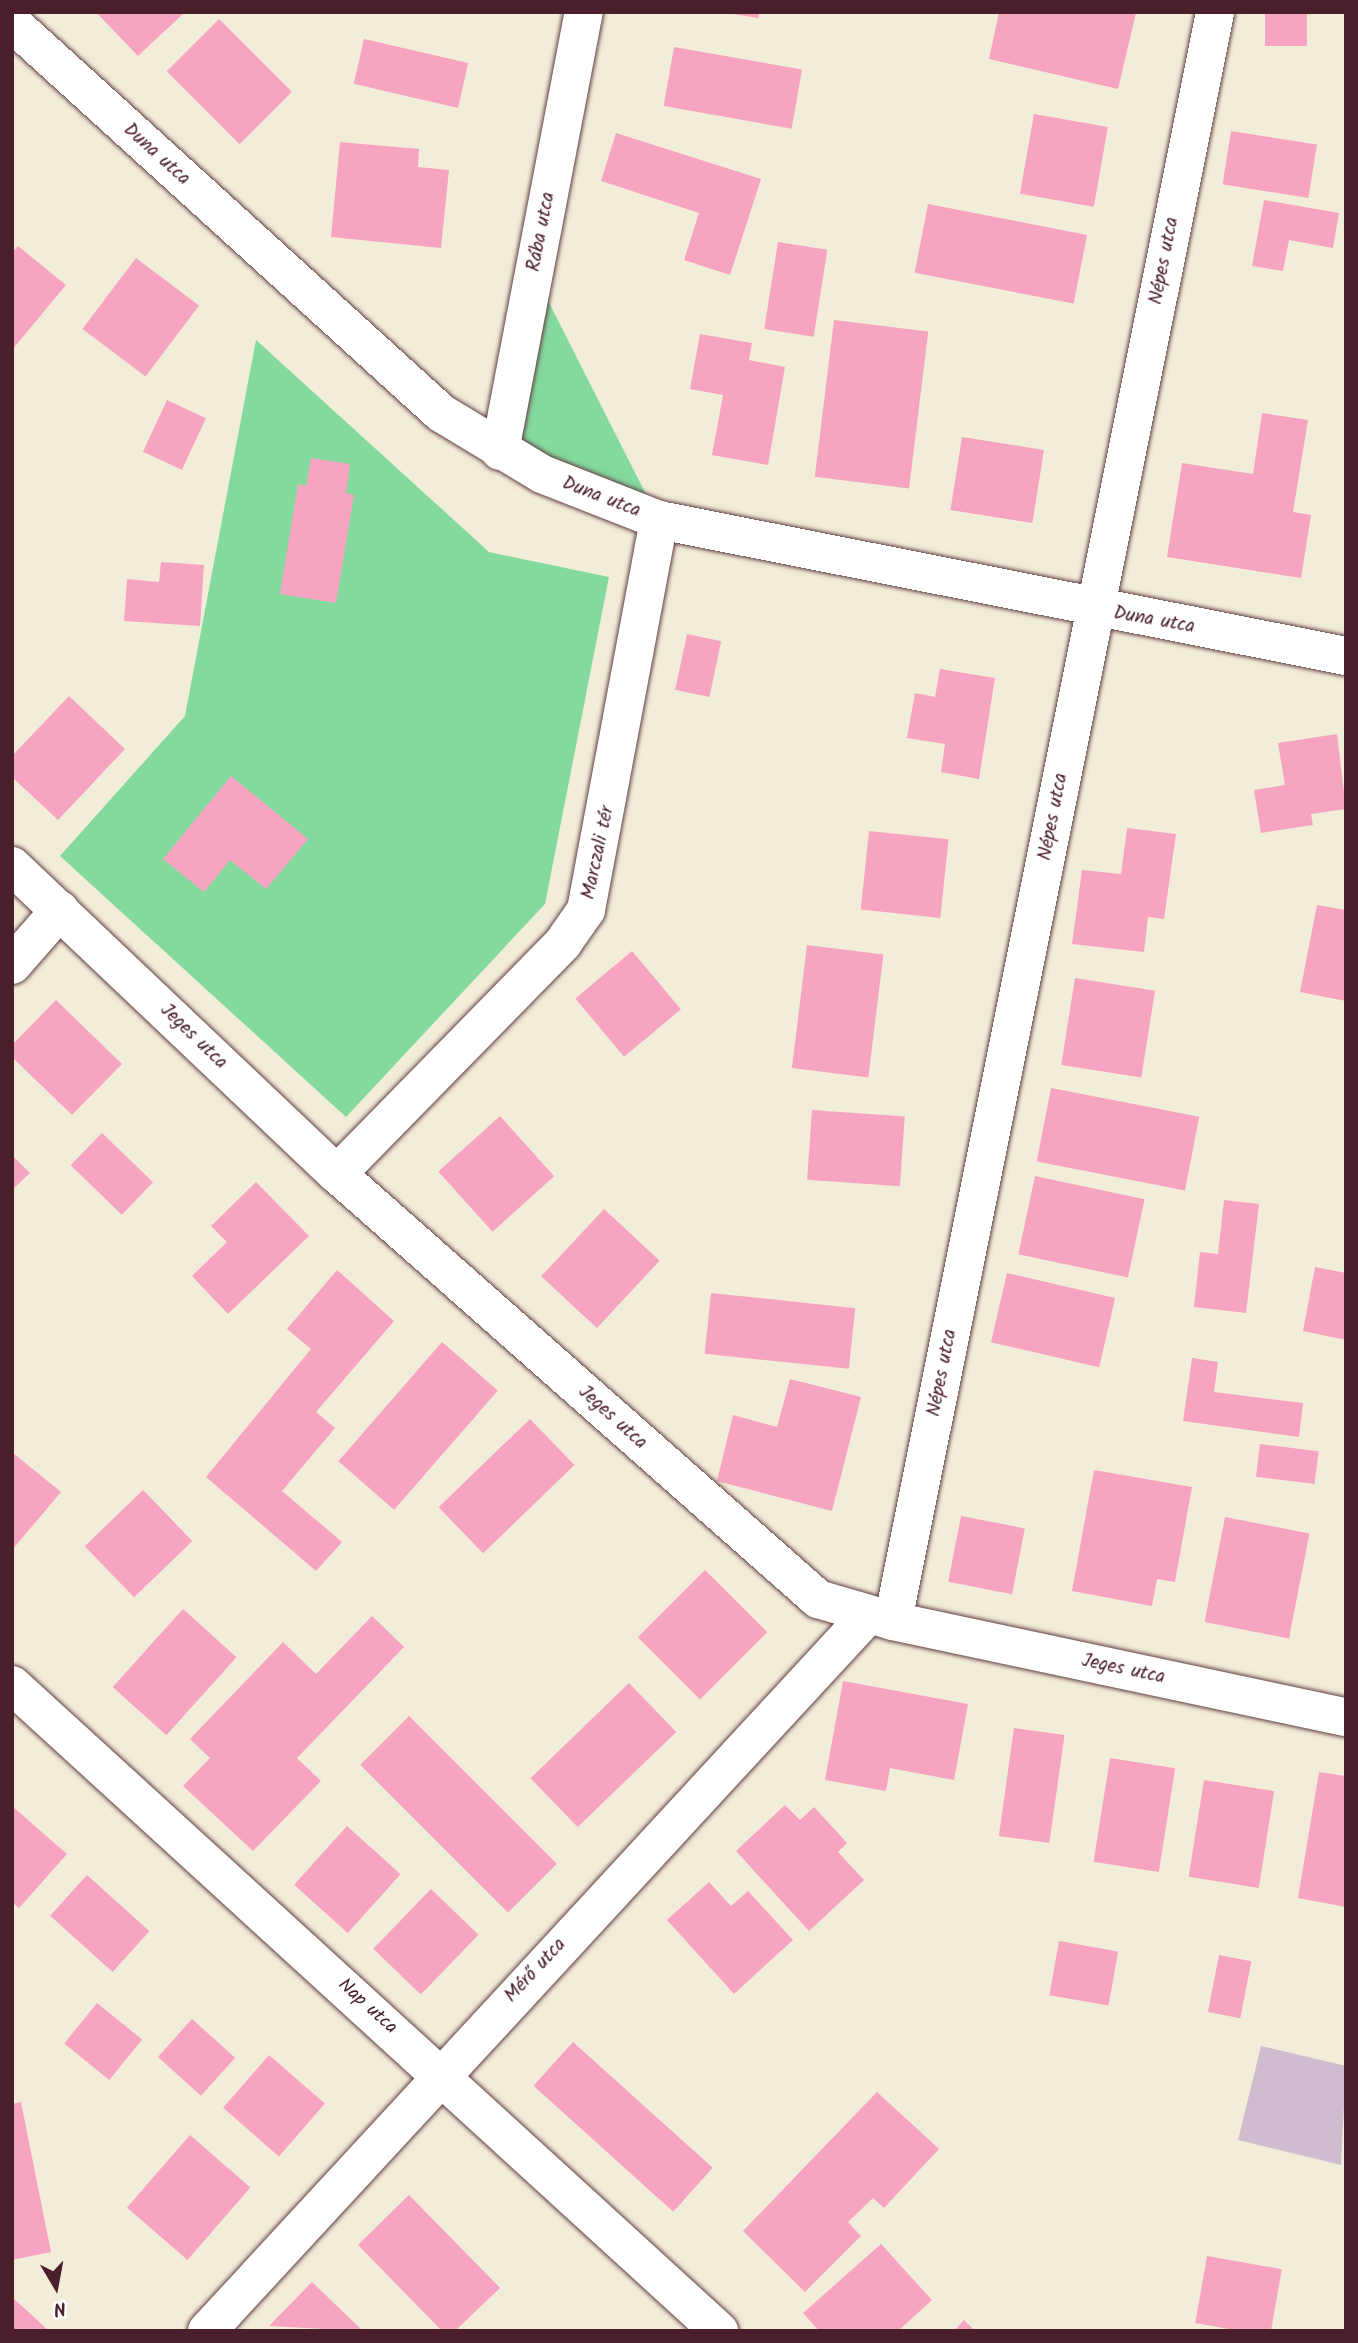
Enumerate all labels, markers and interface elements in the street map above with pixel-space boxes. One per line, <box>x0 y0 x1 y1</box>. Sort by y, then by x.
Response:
street label: Duna utca <box>118 119 194 191</box>
street label: Rába utca <box>523 190 561 274</box>
street label: Népes utca <box>1145 215 1185 307</box>
street label: Duna utca <box>559 473 643 523</box>
street label: Duna utca <box>1112 603 1196 639</box>
street label: Népes utca <box>1034 771 1074 863</box>
street label: Marczali tér <box>578 804 620 902</box>
street label: Jeges utca <box>155 999 231 1075</box>
street label: Népes utca <box>923 1327 963 1419</box>
street label: Jeges utca <box>573 1381 651 1455</box>
street label: Jeges utca <box>1079 1650 1167 1690</box>
street label: Mérő utca <box>500 1934 572 2008</box>
street label: Nap utca <box>332 1974 402 2040</box>
north arrow <box>21 2252 91 2322</box>
text: N <box>51 2292 68 2323</box>

